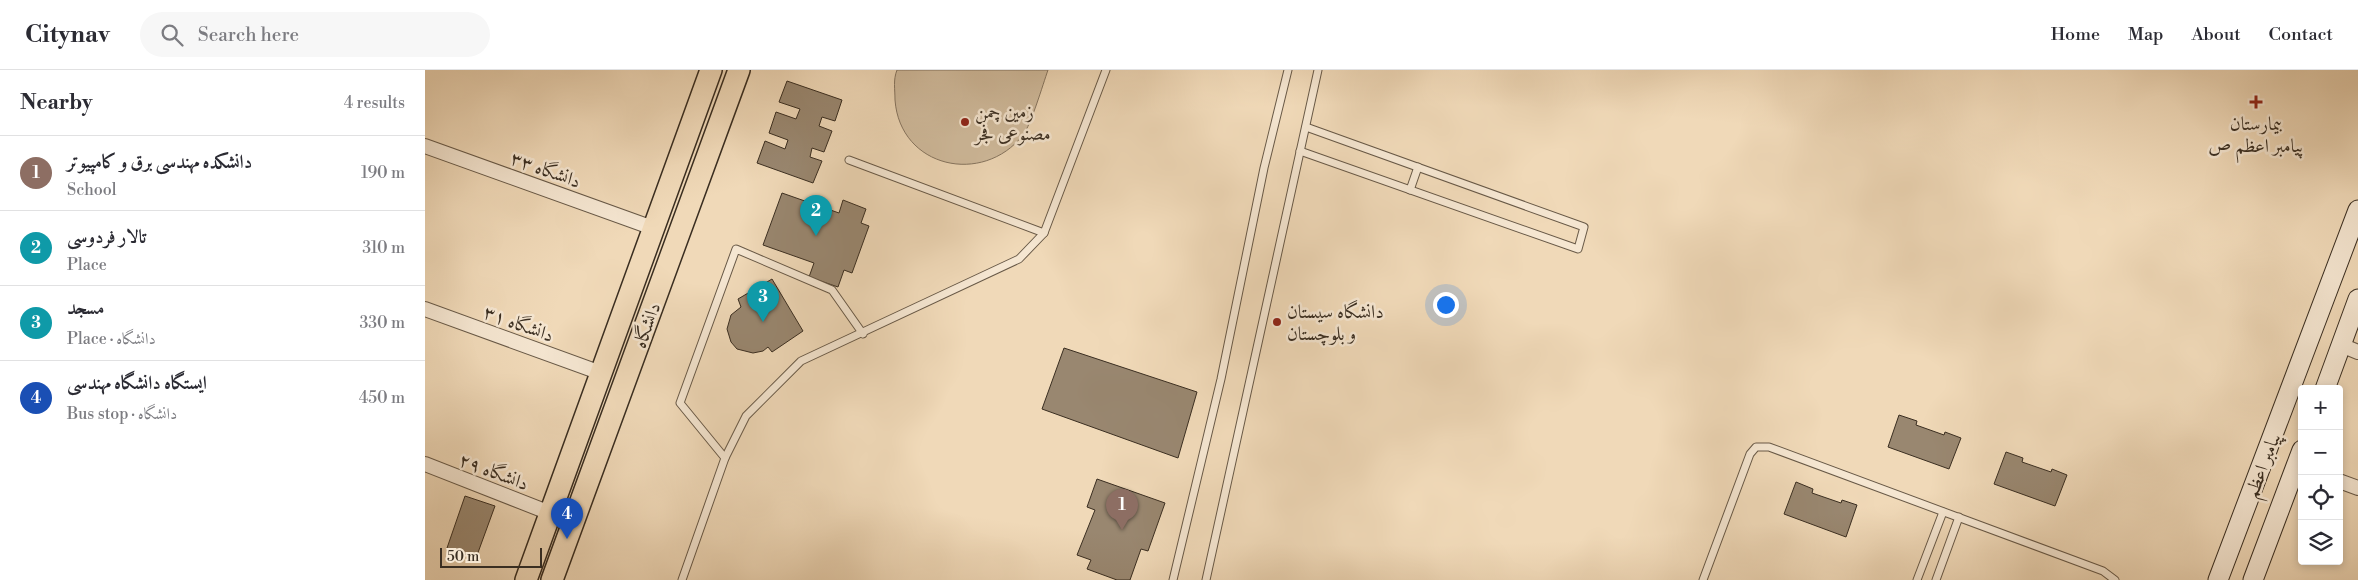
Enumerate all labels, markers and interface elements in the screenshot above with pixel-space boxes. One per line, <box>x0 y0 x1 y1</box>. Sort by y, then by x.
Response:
search box <box>140 12 490 57</box>
text: Citynav <box>25 20 110 50</box>
icon: search <box>158 21 186 49</box>
text: Search here <box>198 23 299 47</box>
text: Home <box>2051 23 2100 46</box>
text: Map <box>2128 23 2164 46</box>
text: About <box>2192 23 2241 46</box>
text: Contact <box>2269 23 2333 46</box>
text: Nearby <box>20 90 93 116</box>
text: 4 results <box>344 93 405 113</box>
marker: بیمارستان پیامبر اعظم ص <box>2249 95 2263 109</box>
place label: زمین چمن مصنوعی فجر <box>973 100 1051 146</box>
place label: بیمارستان پیامبر اعظم ص <box>2208 112 2304 164</box>
marker: زمین چمن مصنوعی فجر <box>959 116 971 128</box>
street label: دانشگاه ۳۳ <box>507 145 584 194</box>
text: دانشکده مهندسی برق و کامپیوتر <box>67 150 252 174</box>
text: 1 <box>32 163 40 183</box>
text: 190 m <box>361 163 405 183</box>
text: School <box>67 180 116 200</box>
pin: 2 <box>800 195 832 236</box>
text: تالار فردوسی <box>67 225 146 249</box>
text: 2 <box>31 238 41 258</box>
text: 310 m <box>362 238 405 258</box>
text: Place <box>67 255 107 275</box>
pin: 3 <box>747 281 779 322</box>
your location <box>1433 292 1459 318</box>
text: مسجد <box>67 296 104 320</box>
street label: دانشگاه ۳۱ <box>480 299 557 348</box>
street label: دانشگاه <box>627 299 666 351</box>
place label: دانشگاه سیستان و بلوچستان <box>1287 299 1384 346</box>
text: 3 <box>31 313 41 333</box>
text: 330 m <box>359 313 405 333</box>
marker: دانشگاه سیستان و بلوچستان <box>1271 316 1283 328</box>
text: Place · دانشگاه <box>67 329 156 349</box>
text: ایستگاه دانشگاه مهندسی <box>67 371 207 395</box>
map controls <box>2298 385 2343 565</box>
button: + <box>2298 385 2343 430</box>
text: 4 <box>31 388 41 408</box>
text: 450 m <box>359 388 405 408</box>
text: Bus stop · دانشگاه <box>67 404 177 424</box>
street label: پیامبر اعظم <box>2239 429 2292 504</box>
button: − <box>2298 430 2343 475</box>
street label: دانشگاه ۲۹ <box>455 447 532 496</box>
button: locate <box>2298 475 2343 520</box>
pin: 1 <box>1106 489 1138 530</box>
pin: 4 <box>551 498 583 539</box>
button: layers <box>2298 520 2343 565</box>
scale bar <box>440 545 543 568</box>
text: 50 m <box>447 548 479 566</box>

